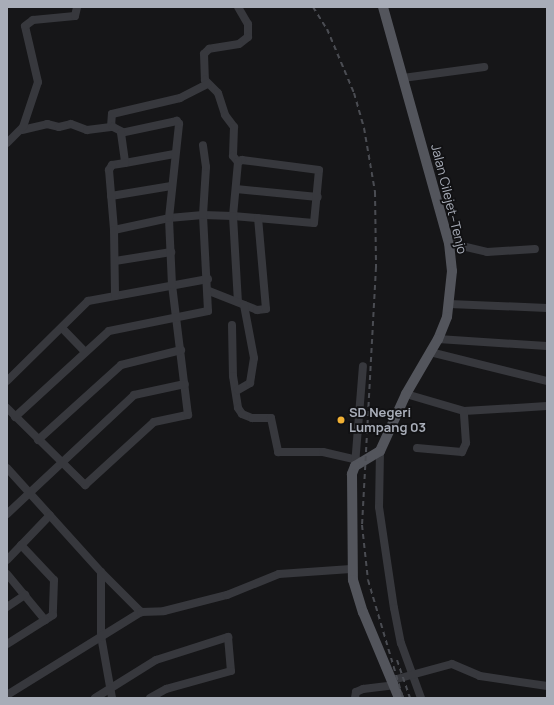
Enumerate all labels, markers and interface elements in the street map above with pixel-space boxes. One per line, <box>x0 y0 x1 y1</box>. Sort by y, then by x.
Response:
street label: Jalan Cilejet–Tenjo <box>428 142 470 256</box>
place label: SD Negeri Lumpang 03 <box>349 405 426 436</box>
marker: SD Negeri Lumpang 03 <box>336 415 346 425</box>

